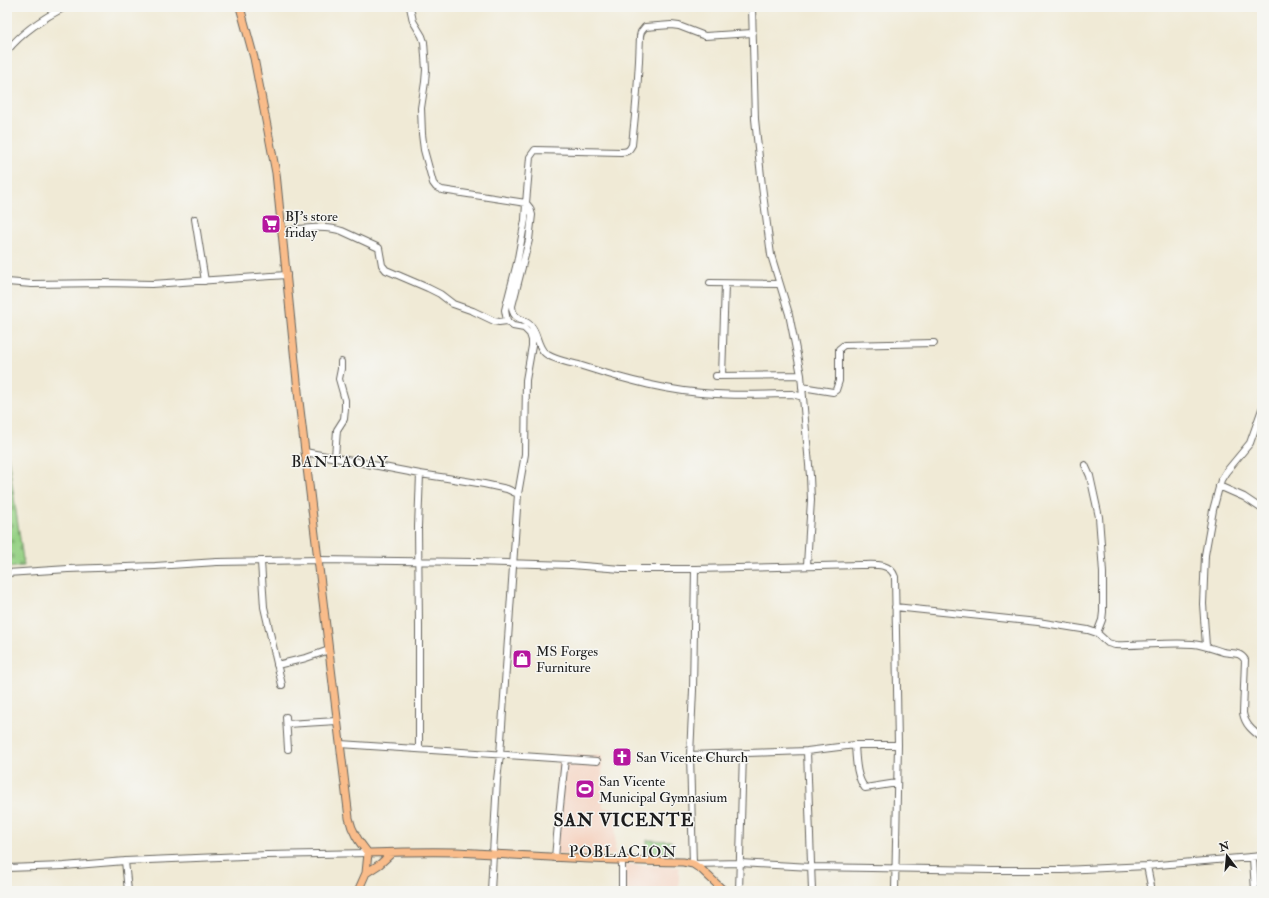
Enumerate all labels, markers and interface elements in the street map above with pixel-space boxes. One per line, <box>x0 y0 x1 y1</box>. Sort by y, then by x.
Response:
place label: BJ's store friday <box>285 208 338 242</box>
supermarket icon: BJ's store friday <box>260 213 282 235</box>
district label: BANTAOAY <box>291 452 389 472</box>
place label: MS Forges Furniture <box>536 643 598 676</box>
shop icon: MS Forges Furniture <box>511 648 533 670</box>
church icon: San Vicente Church <box>611 746 633 768</box>
place label: San Vicente Church <box>636 749 749 766</box>
place label: San Vicente Municipal Gymnasium <box>599 773 728 807</box>
sports icon: San Vicente Municipal Gymnasium <box>574 778 596 800</box>
district label: SAN VICENTE <box>554 809 694 832</box>
north arrow <box>1207 836 1247 876</box>
text: N <box>1217 839 1232 855</box>
district label: POBLACION <box>569 842 677 862</box>

